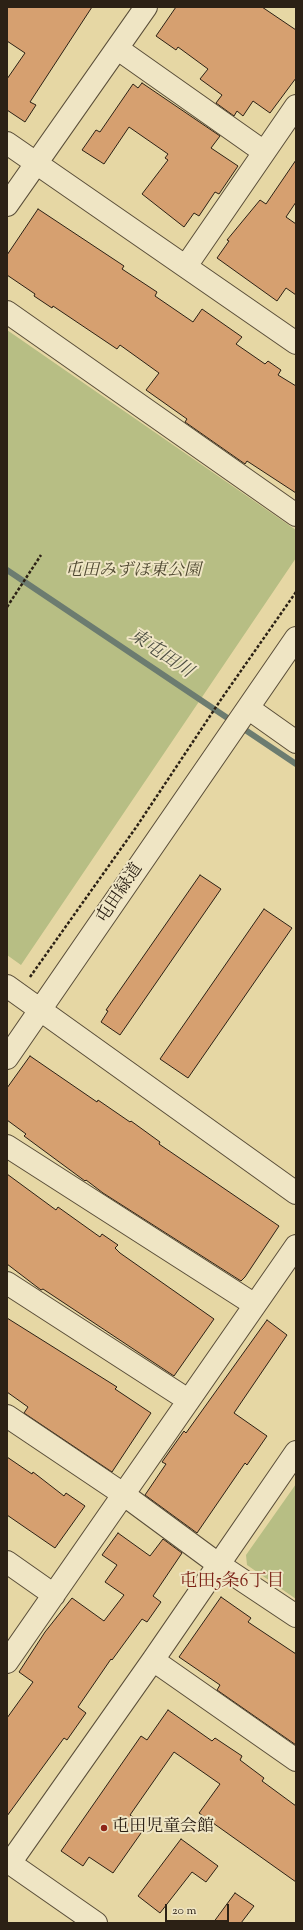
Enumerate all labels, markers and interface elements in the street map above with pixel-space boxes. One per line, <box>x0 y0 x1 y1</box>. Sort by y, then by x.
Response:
park label: 屯田みずほ東公園 <box>65 562 201 582</box>
water label: 東屯田川 <box>124 626 196 684</box>
street label: 屯田緑道 <box>94 860 148 928</box>
district label: 屯田5条6丁目 <box>179 1572 285 1594</box>
place label: 屯田児童会館 <box>112 1818 214 1838</box>
marker: 屯田児童会館 <box>99 1823 109 1833</box>
scale bar <box>167 1896 231 1922</box>
text: 20 m <box>172 1902 196 1920</box>

